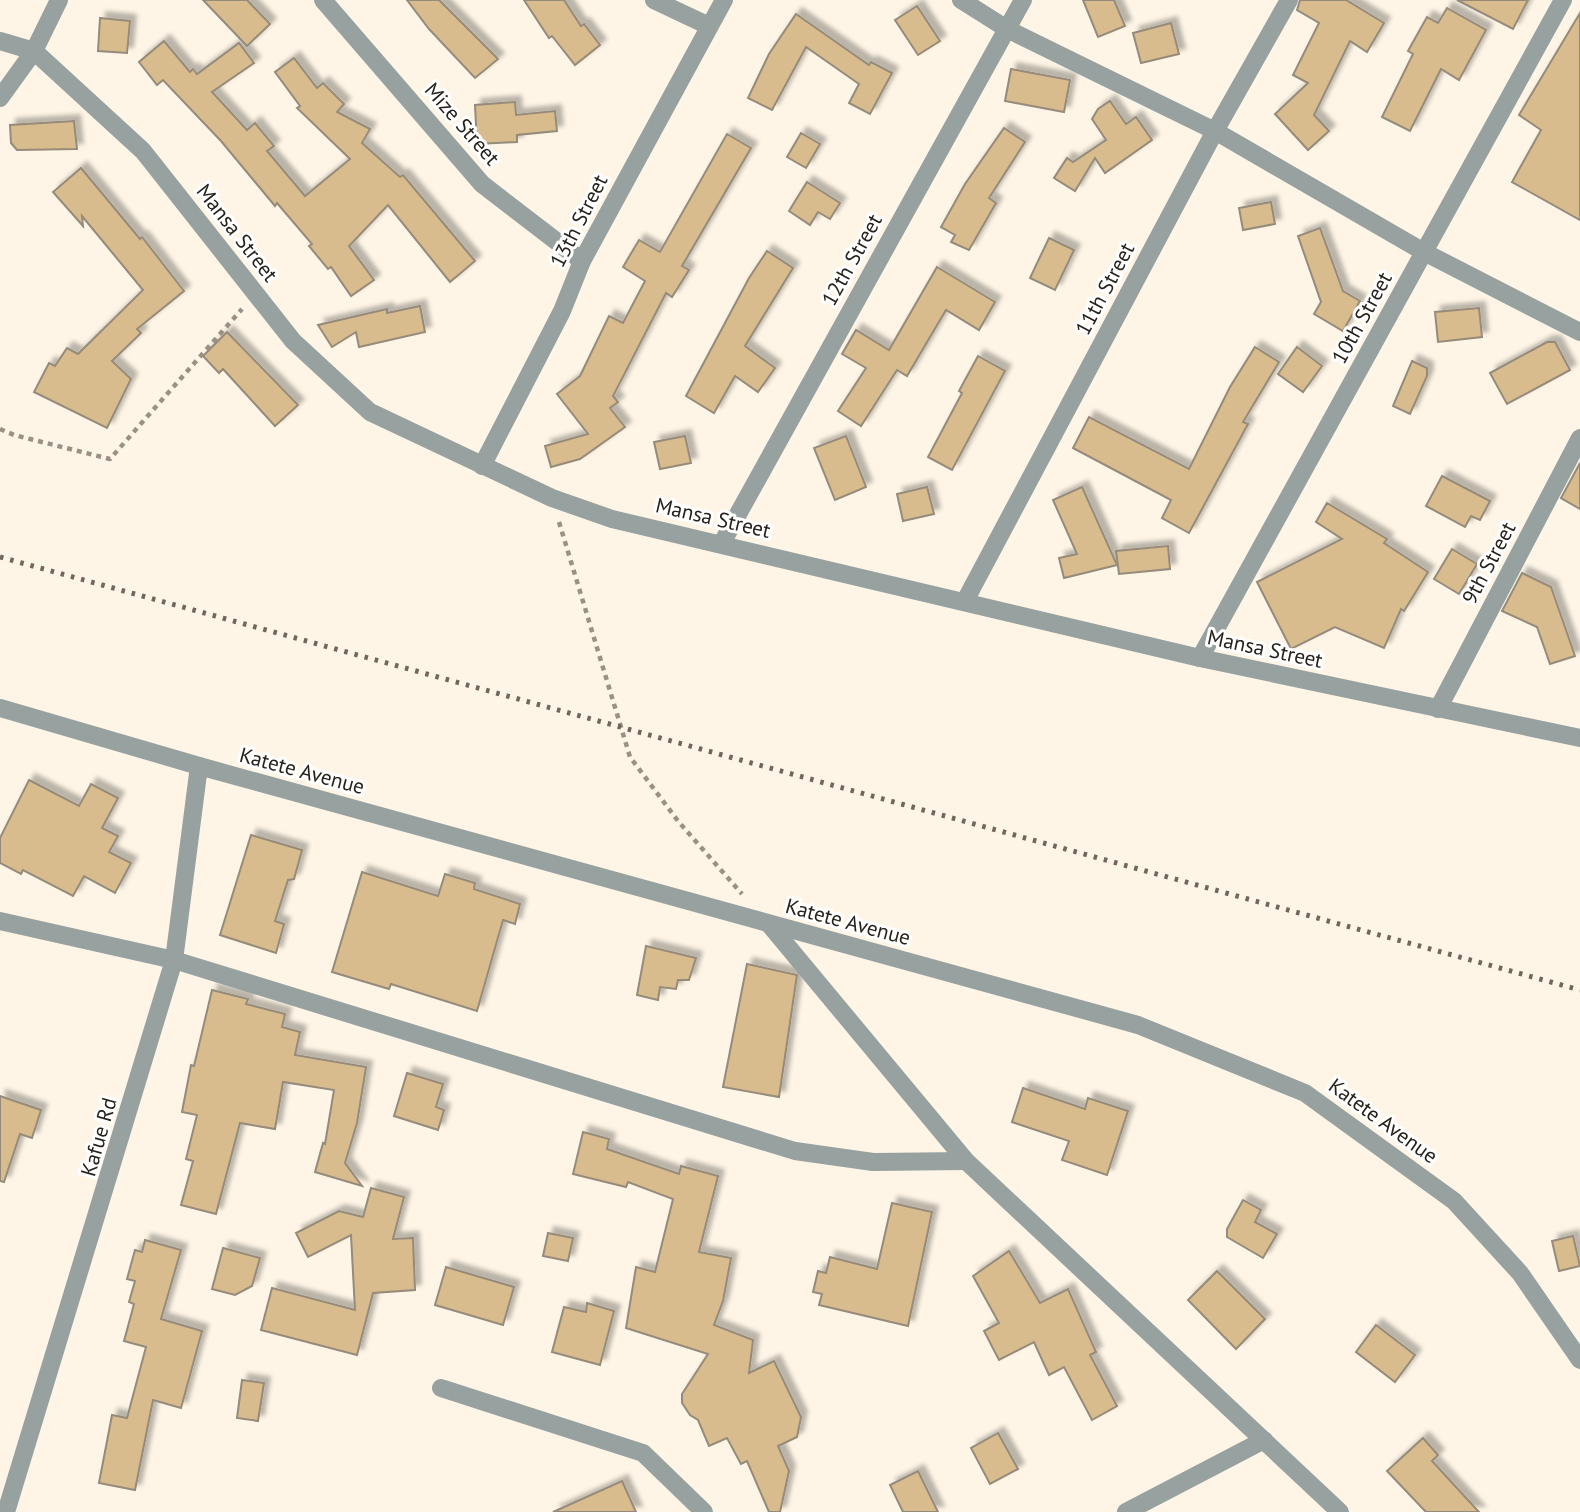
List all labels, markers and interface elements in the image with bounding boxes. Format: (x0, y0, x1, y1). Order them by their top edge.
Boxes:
street label: Mize Street (419, 77, 506, 171)
street label: 13th Street (544, 170, 613, 272)
street label: Mansa Street (191, 178, 284, 287)
street label: 12th Street (815, 209, 888, 310)
street label: 11th Street (1069, 238, 1140, 340)
street label: 10th Street (1325, 267, 1398, 368)
street label: Mansa Street (653, 491, 773, 544)
street label: 9th Street (1456, 517, 1521, 609)
street label: Mansa Street (1205, 623, 1325, 674)
street label: Katete Avenue (237, 741, 368, 800)
street label: Katete Avenue (783, 892, 914, 951)
street label: Katete Avenue (1323, 1072, 1443, 1169)
street label: Kafue Rd (74, 1094, 123, 1179)

